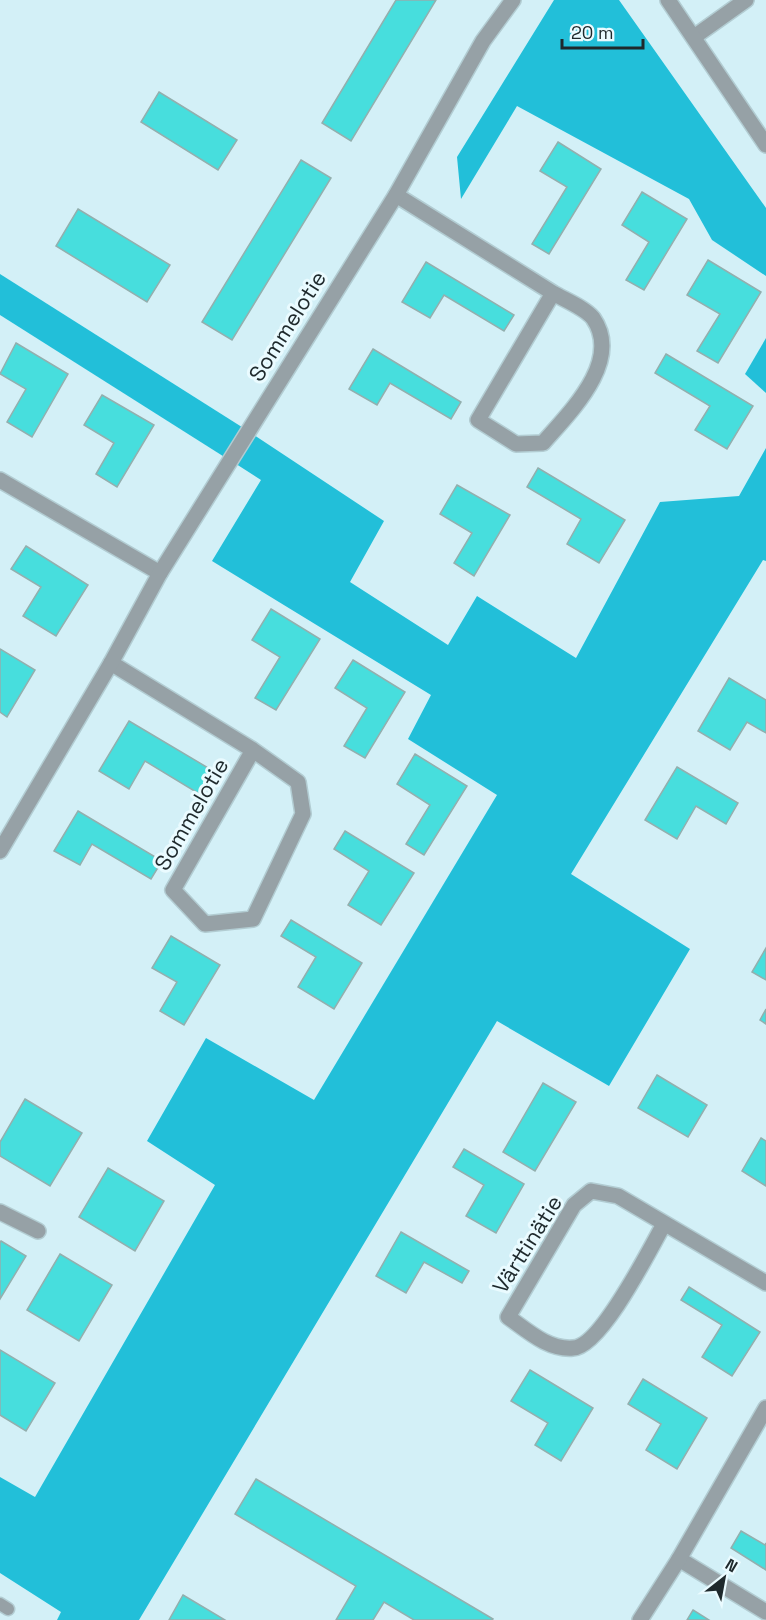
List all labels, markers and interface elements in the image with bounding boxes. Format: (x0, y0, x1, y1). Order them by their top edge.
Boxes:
scale bar (562, 12, 643, 50)
text: 20 m (571, 21, 614, 44)
street label: Sommelotie (242, 266, 332, 386)
street label: Sommelotie (148, 753, 234, 875)
street label: Värttinätie (486, 1190, 568, 1298)
north arrow (694, 1548, 754, 1608)
text: N (721, 1554, 741, 1577)

